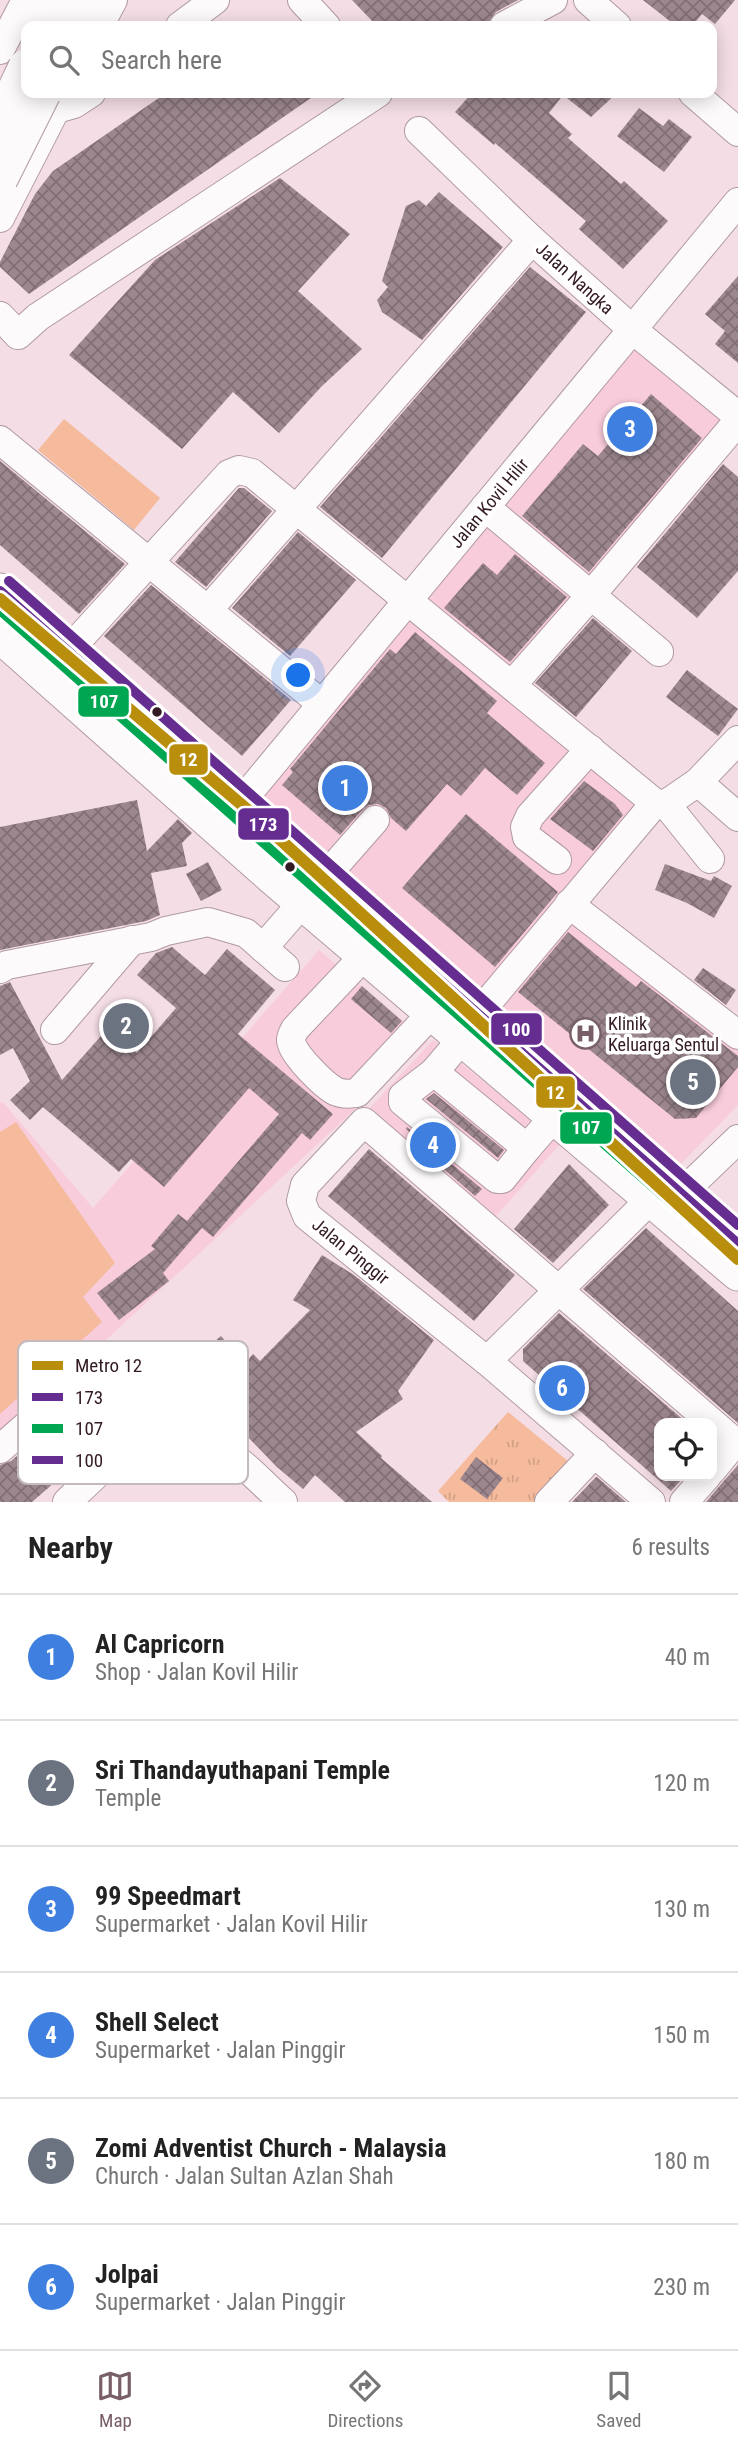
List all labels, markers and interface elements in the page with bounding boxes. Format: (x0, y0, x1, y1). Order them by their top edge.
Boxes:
search box (21, 21, 717, 98)
icon: search (45, 41, 83, 79)
text: Search here (101, 45, 222, 75)
street label: Jalan Nangka (532, 238, 618, 318)
pin: 3 (607, 403, 653, 455)
street label: Jalan Kovil Hilir (445, 454, 533, 552)
your location (281, 658, 315, 692)
line badge: 107 (77, 685, 130, 718)
text: 107 (90, 690, 118, 713)
unlabelled marker (150, 705, 164, 719)
line badge: 12 (168, 743, 209, 776)
text: 12 (178, 748, 198, 771)
pin: 1 (322, 762, 368, 814)
line badge: 173 (237, 807, 290, 841)
text: 173 (249, 813, 277, 836)
unlabelled marker (283, 860, 297, 874)
pin: 2 (103, 1000, 149, 1052)
line badge: 100 (490, 1012, 543, 1046)
place label: Klinik Keluarga Sentul (608, 1013, 719, 1055)
hospital icon: Klinik Keluarga Sentul (568, 1016, 602, 1050)
text: 100 (502, 1018, 530, 1041)
pin: 5 (670, 1056, 716, 1108)
line badge: 12 (535, 1075, 576, 1109)
text: 12 (545, 1081, 565, 1104)
line badge: 107 (559, 1111, 613, 1145)
text: 107 (572, 1116, 600, 1139)
pin: 4 (410, 1119, 456, 1171)
street label: Jalan Pinggir (308, 1214, 394, 1289)
legend (18, 1341, 248, 1484)
text: Metro 12 (75, 1354, 142, 1377)
pin: 6 (539, 1362, 585, 1414)
text: 173 (75, 1386, 103, 1409)
text: 107 (75, 1417, 103, 1440)
map controls (654, 1418, 717, 1481)
button: locate (654, 1418, 717, 1481)
text: 100 (75, 1449, 103, 1472)
text: Nearby (28, 1530, 113, 1565)
text: 6 results (632, 1534, 710, 1561)
text: Al Capricorn (95, 1629, 224, 1659)
text: 1 (45, 1644, 57, 1671)
text: 40 m (665, 1644, 710, 1671)
text: Shop · Jalan Kovil Hilir (95, 1659, 298, 1686)
text: Sri Thandayuthapani Temple (95, 1755, 390, 1785)
text: 2 (45, 1770, 57, 1797)
text: 120 m (653, 1770, 710, 1797)
text: Temple (95, 1785, 161, 1812)
text: 99 Speedmart (95, 1881, 241, 1911)
text: 3 (45, 1896, 57, 1923)
text: 130 m (653, 1896, 710, 1923)
text: Supermarket · Jalan Kovil Hilir (95, 1911, 368, 1938)
text: Shell Select (95, 2007, 219, 2037)
text: 4 (45, 2022, 57, 2049)
text: 150 m (653, 2022, 710, 2049)
text: Supermarket · Jalan Pinggir (95, 2037, 345, 2064)
text: Zomi Adventist Church - Malaysia (95, 2133, 446, 2163)
text: 5 (45, 2148, 57, 2175)
text: 180 m (653, 2148, 710, 2175)
text: Church · Jalan Sultan Azlan Shah (95, 2163, 394, 2190)
text: Jolpai (95, 2259, 159, 2289)
text: 6 (45, 2274, 57, 2301)
text: 230 m (653, 2274, 710, 2301)
text: Supermarket · Jalan Pinggir (95, 2289, 345, 2316)
tab: Map (96, 2367, 134, 2432)
tab: Directions (327, 2367, 403, 2432)
tab: Saved (596, 2367, 642, 2432)

